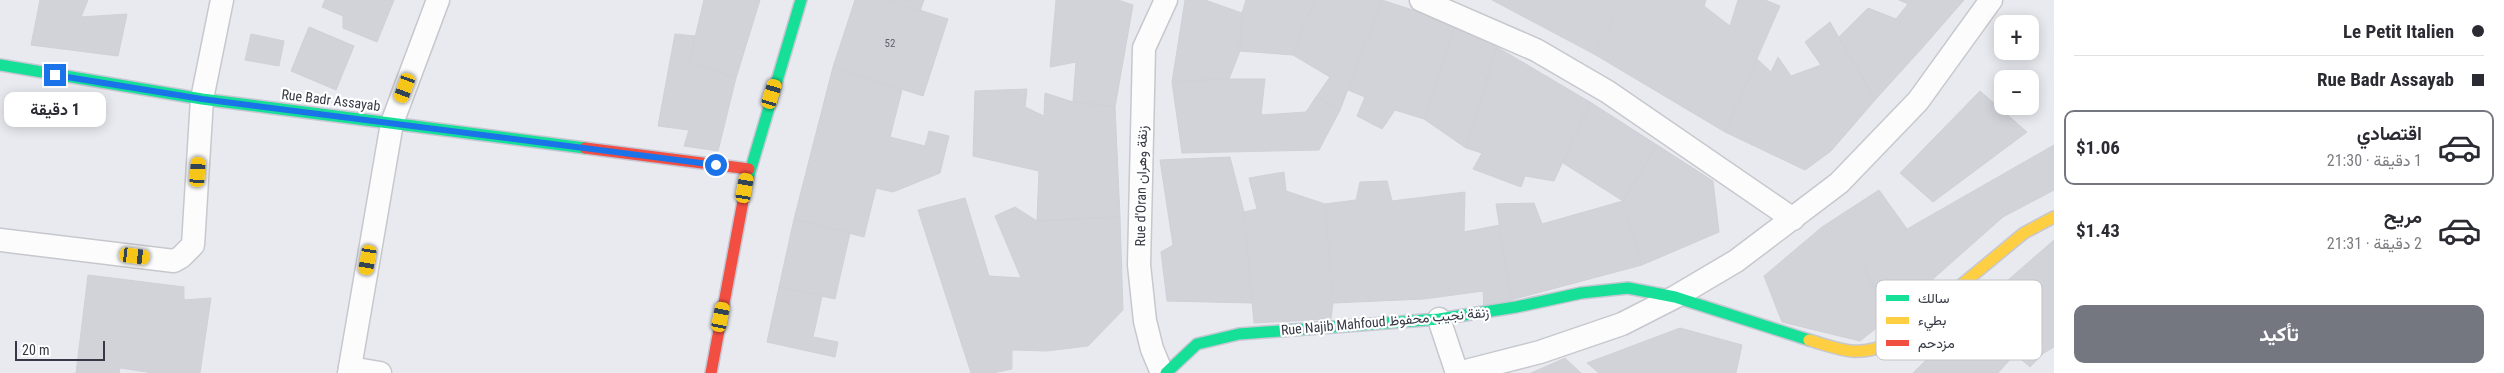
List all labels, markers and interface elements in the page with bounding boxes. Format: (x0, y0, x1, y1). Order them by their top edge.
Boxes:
map controls (1994, 15, 2039, 115)
button: + (1994, 15, 2039, 60)
text: Le Petit Italien (2343, 20, 2454, 43)
house number: 52 (885, 37, 895, 50)
route end (44, 64, 66, 86)
text: Rue Badr Assayab (2317, 68, 2454, 91)
button: − (1994, 70, 2039, 115)
car (392, 71, 417, 105)
car (760, 77, 783, 111)
street label: Rue Badr Assayab (281, 86, 381, 114)
callout: 1 دقيقة (4, 92, 106, 128)
text: 1 دقيقة (30, 100, 80, 119)
text: اقتصادي (2357, 122, 2422, 145)
street label: Rue d'Oran زنقة وهران (1132, 125, 1151, 247)
icon: car (2437, 125, 2482, 170)
text: $1.06 (2076, 136, 2120, 159)
text: 1 دقيقة · 21:30 (2327, 151, 2422, 170)
route start (705, 154, 727, 176)
car (189, 157, 206, 187)
car (735, 172, 754, 204)
text: مريح (2384, 205, 2422, 228)
icon: car (2437, 208, 2482, 253)
text: $1.43 (2076, 219, 2120, 242)
text: 2 دقيقة · 21:31 (2327, 234, 2422, 253)
car (358, 244, 377, 276)
car (119, 247, 150, 265)
legend (1876, 280, 2042, 360)
text: سالك (1918, 290, 1949, 306)
car (710, 301, 731, 333)
street label: Rue Najib Mahfoud زنقة نجيب محفوظ (1280, 304, 1490, 339)
button: تأكيد (2074, 305, 2484, 363)
text: بطيء (1918, 312, 1946, 332)
text: مزدحم (1918, 335, 1955, 352)
scale bar (15, 338, 105, 361)
text: 20 m (22, 342, 50, 358)

